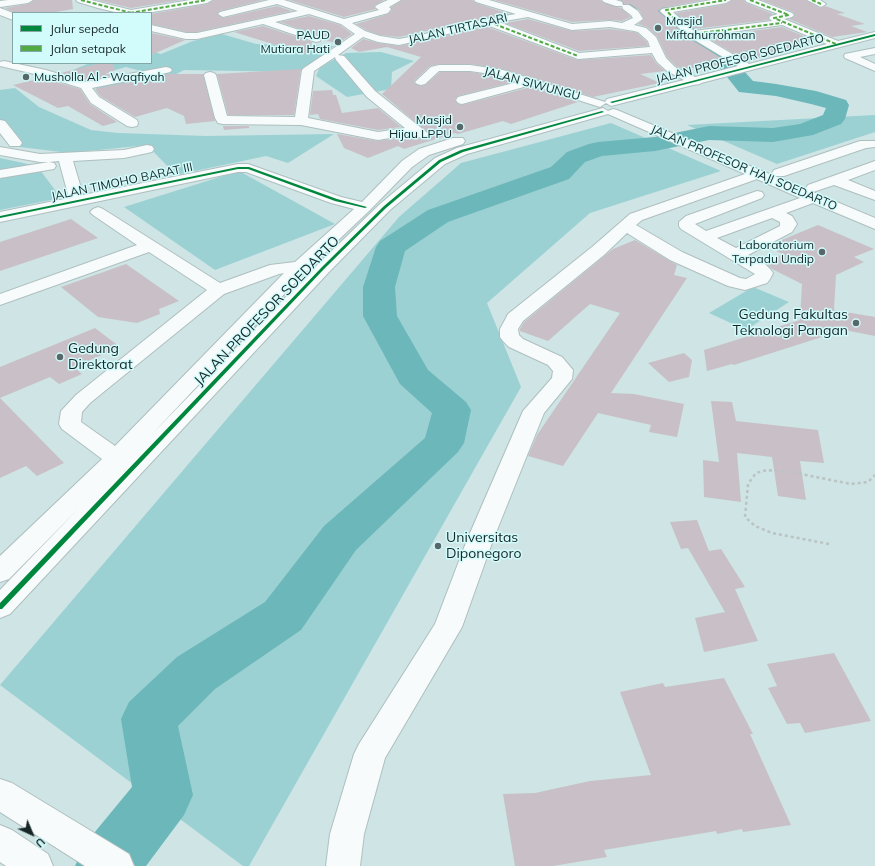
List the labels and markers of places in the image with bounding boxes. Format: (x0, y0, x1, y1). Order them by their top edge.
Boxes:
place label: Masjid Miftahurrohman (666, 14, 756, 42)
marker: Masjid Miftahurrohman (653, 23, 663, 33)
place label: PAUD Mutiara Hati (260, 28, 330, 56)
marker: PAUD Mutiara Hati (333, 37, 343, 47)
place label: Musholla Al - Waqfiyah (34, 70, 165, 84)
marker: Musholla Al - Waqfiyah (21, 72, 31, 82)
place label: Masjid Hijau LPPU (389, 113, 452, 141)
marker: Masjid Hijau LPPU (455, 122, 465, 132)
place label: Laboratorium Terpadu Undip (732, 238, 814, 266)
marker: Laboratorium Terpadu Undip (817, 247, 827, 257)
place label: Gedung Fakultas Teknologi Pangan (732, 307, 848, 340)
marker: Gedung Fakultas Teknologi Pangan (851, 318, 861, 328)
place label: Gedung Direktorat (68, 341, 133, 374)
marker: Gedung Direktorat (55, 352, 65, 362)
place label: Universitas Diponegoro (446, 530, 521, 562)
marker: Universitas Diponegoro (433, 541, 443, 551)

